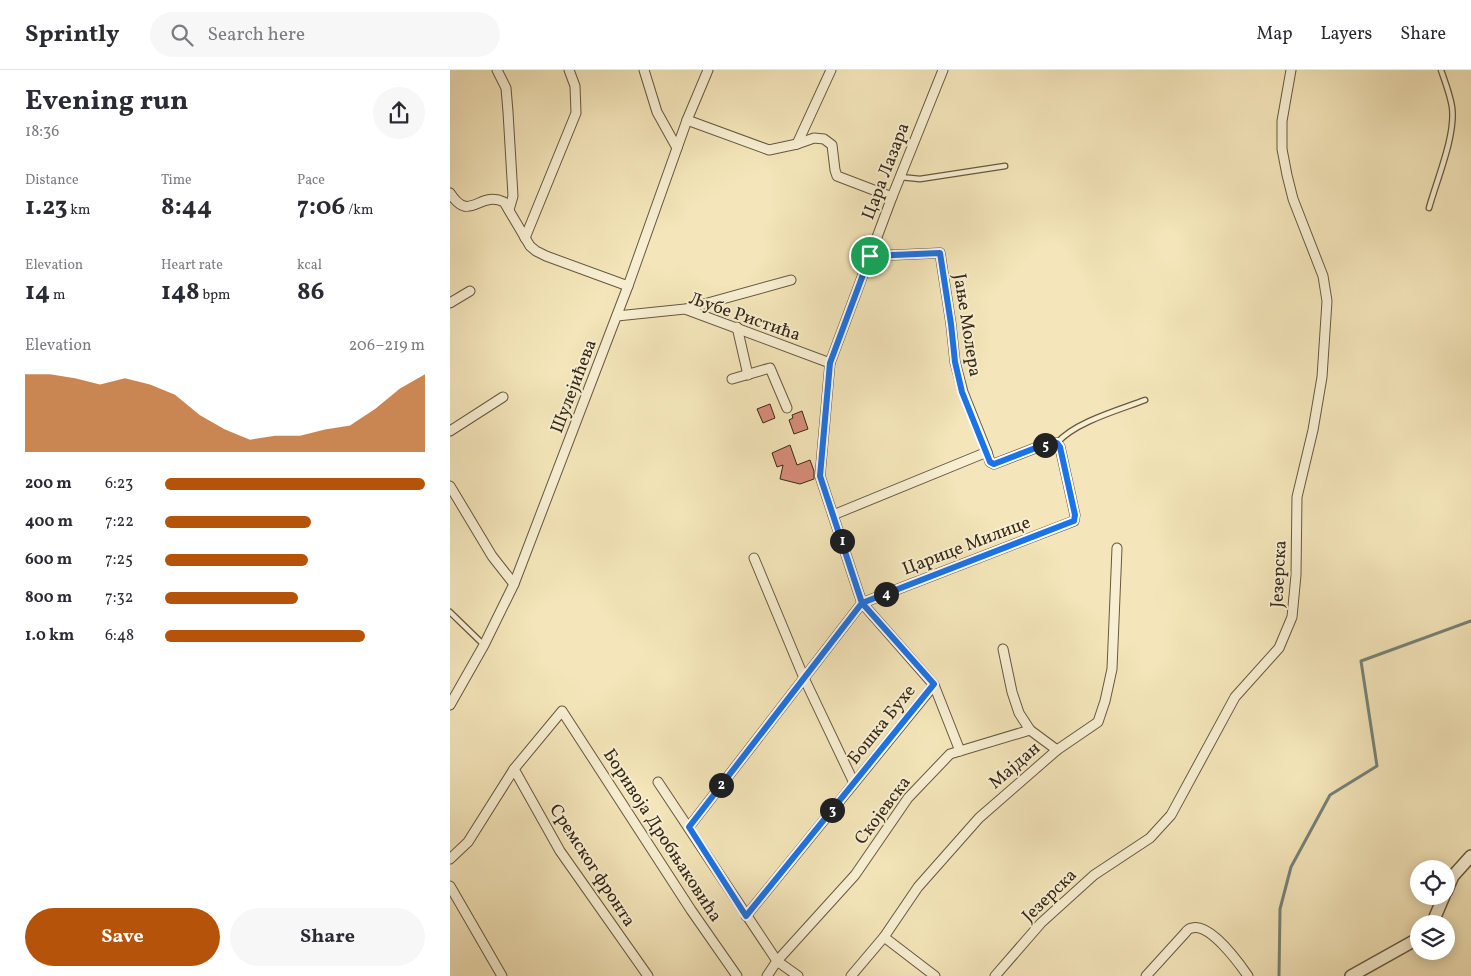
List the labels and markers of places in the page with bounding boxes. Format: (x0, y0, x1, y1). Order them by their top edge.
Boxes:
pin (849, 235, 891, 277)
pin: 5 (1032, 432, 1058, 458)
pin: 1 (830, 528, 854, 554)
pin: 4 (874, 582, 898, 606)
pin: 2 (708, 772, 734, 798)
pin: 3 (820, 798, 844, 822)

